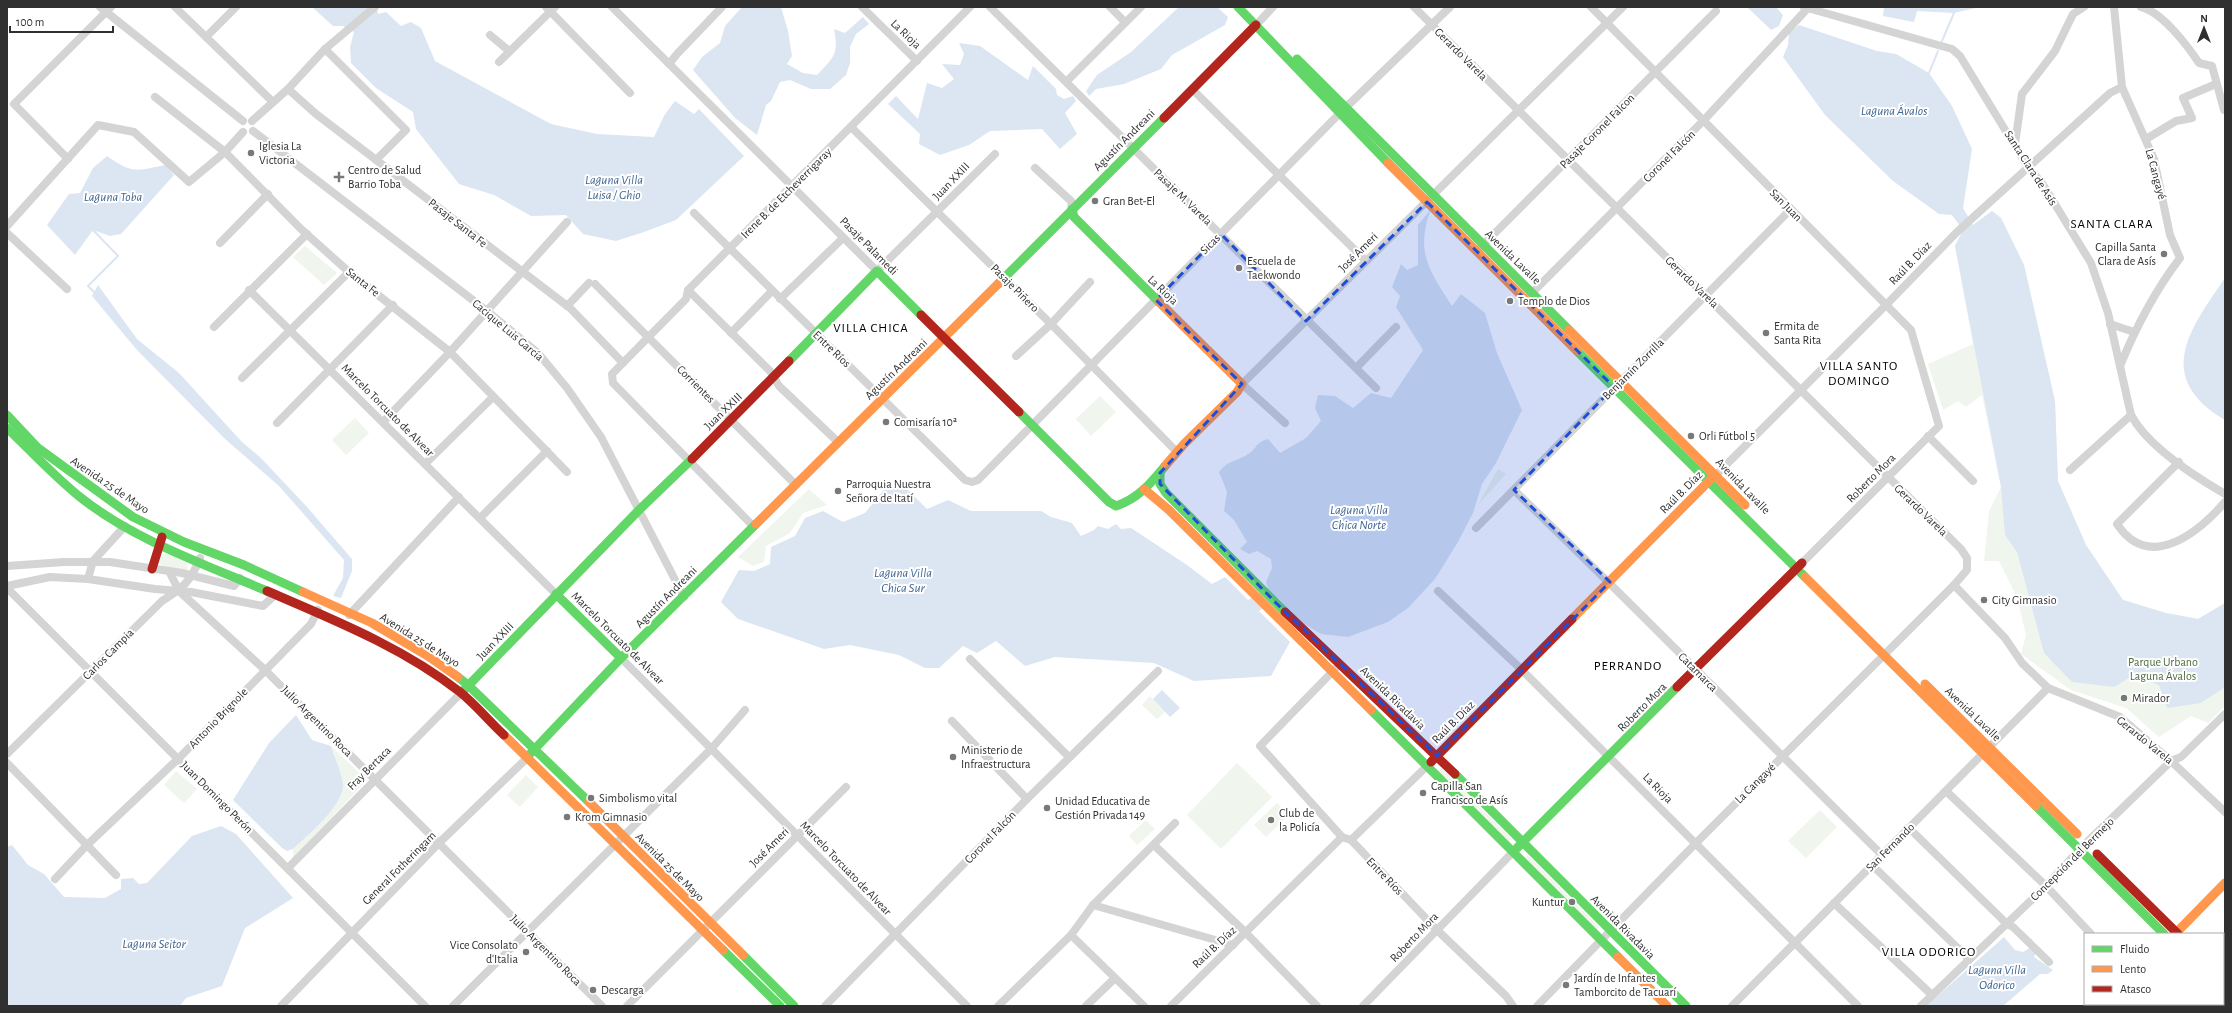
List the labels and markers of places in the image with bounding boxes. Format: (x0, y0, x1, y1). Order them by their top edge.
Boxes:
place label: Iglesia La Victoria (259, 140, 302, 166)
marker: Iglesia La Victoria (246, 148, 256, 158)
place label: Centro de Salud Barrio Toba (348, 164, 421, 190)
marker: Centro de Salud Barrio Toba (333, 171, 345, 183)
place label: Gran Bet-El (1103, 195, 1155, 207)
marker: Gran Bet-El (1090, 196, 1100, 206)
place label: Capilla Santa Clara de Asís (2095, 241, 2156, 267)
marker: Capilla Santa Clara de Asís (2159, 249, 2169, 259)
place label: Escuela de Taekwondo (1247, 255, 1301, 281)
marker: Escuela de Taekwondo (1234, 263, 1244, 273)
place label: Templo de Dios (1518, 295, 1590, 307)
marker: Templo de Dios (1505, 296, 1515, 306)
place label: Ermita de Santa Rita (1774, 320, 1822, 346)
marker: Ermita de Santa Rita (1761, 328, 1771, 338)
place label: Comisaría 10ª (894, 416, 957, 428)
marker: Comisaría 10ª (881, 417, 891, 427)
place label: Orli Fútbol 5 (1699, 430, 1755, 442)
marker: Orli Fútbol 5 (1686, 431, 1696, 441)
place label: Parroquia Nuestra Señora de Itatí (846, 478, 931, 504)
marker: Parroquia Nuestra Señora de Itatí (833, 486, 843, 496)
place label: City Gimnasio (1992, 594, 2057, 607)
marker: City Gimnasio (1979, 595, 1989, 605)
place label: Mirador (2132, 692, 2170, 704)
marker: Mirador (2119, 693, 2129, 703)
place label: Ministerio de Infraestructura (961, 744, 1031, 770)
marker: Ministerio de Infraestructura (948, 752, 958, 762)
place label: Capilla San Francisco de Asís (1431, 780, 1508, 806)
marker: Capilla San Francisco de Asís (1418, 788, 1428, 798)
place label: Simbolismo vital (599, 792, 677, 804)
marker: Simbolismo vital (586, 793, 596, 803)
place label: Unidad Educativa de Gestión Privada 149 (1055, 795, 1150, 821)
marker: Unidad Educativa de Gestión Privada 149 (1042, 803, 1052, 813)
place label: Club de la Policía (1279, 807, 1321, 833)
place label: Krom Gimnasio (575, 811, 647, 823)
marker: Krom Gimnasio (562, 812, 572, 822)
marker: Club de la Policía (1266, 815, 1276, 825)
place label: Kuntur (1532, 896, 1564, 908)
marker: Kuntur (1567, 897, 1577, 907)
place label: Vice Consolato d'Italia (450, 939, 518, 965)
marker: Vice Consolato d'Italia (521, 947, 531, 957)
place label: Jardín de Infantes Tamborcito de Tacuarí (1574, 972, 1676, 998)
marker: Jardín de Infantes Tamborcito de Tacuarí (1561, 980, 1571, 990)
place label: Descarga (601, 984, 644, 996)
marker: Descarga (588, 985, 598, 995)

